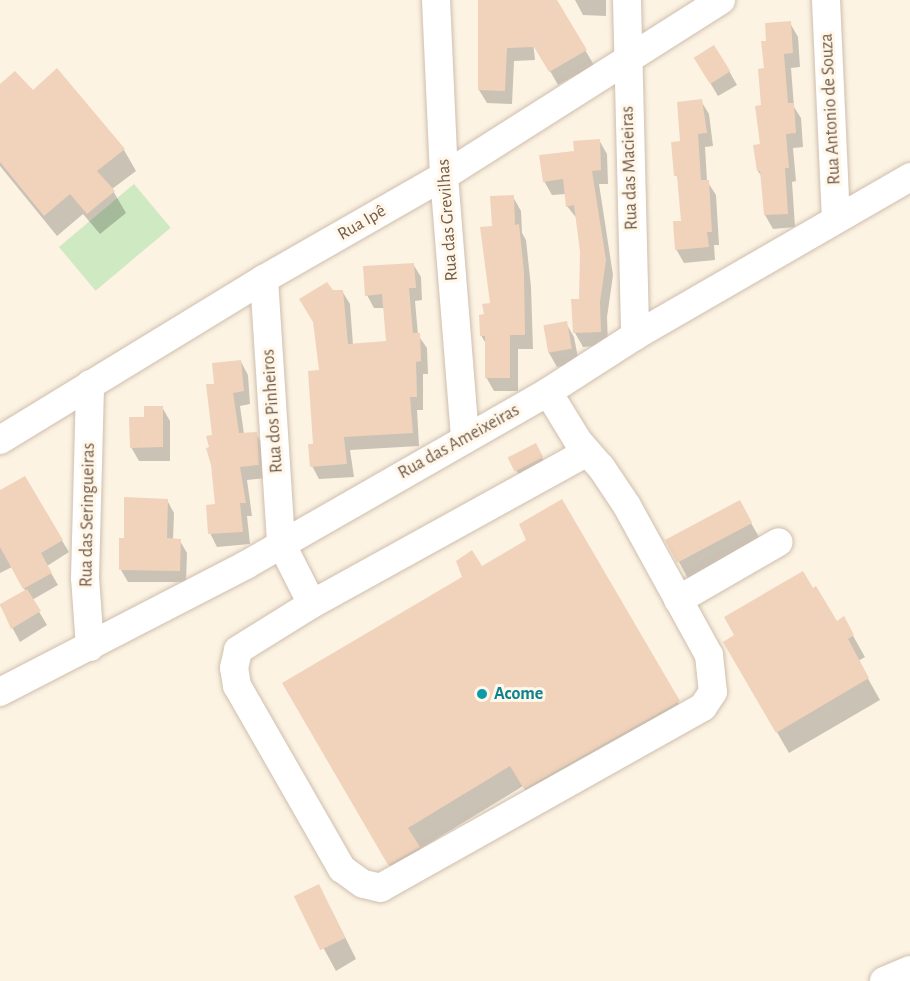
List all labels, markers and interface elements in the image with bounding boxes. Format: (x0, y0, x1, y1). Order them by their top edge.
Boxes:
street label: Rua Antonio de Souza (816, 33, 846, 185)
street label: Rua das Macieiras (617, 106, 643, 230)
street label: Rua das Grevilhas (433, 158, 463, 282)
street label: Rua Ipê (334, 201, 390, 245)
street label: Rua dos Pinheiros (258, 348, 288, 474)
street label: Rua das Ameixeiras (395, 400, 523, 484)
street label: Rua das Seringueiras (76, 443, 100, 587)
place label: Acome (494, 683, 543, 705)
marker: Acome (475, 687, 489, 701)

